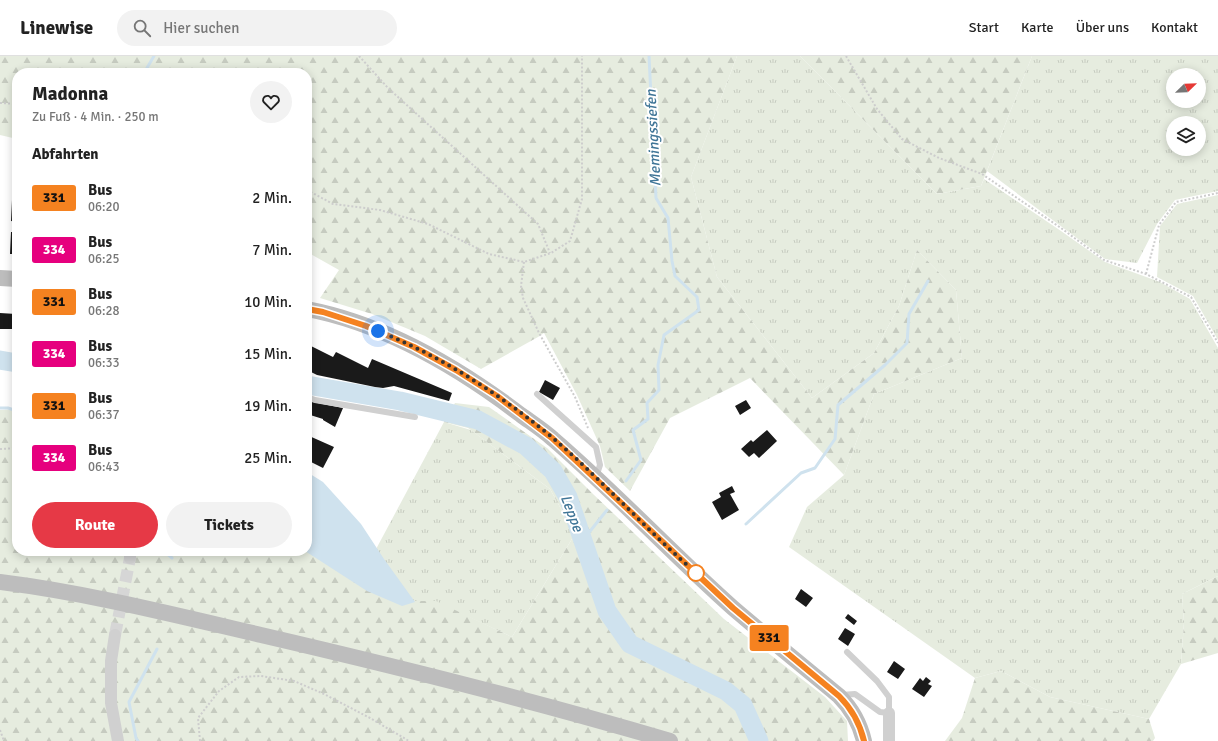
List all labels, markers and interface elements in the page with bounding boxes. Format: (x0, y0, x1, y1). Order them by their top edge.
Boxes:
search box (117, 10, 397, 46)
text: Linewise (20, 16, 93, 40)
icon: search (131, 17, 153, 39)
text: Hier suchen (163, 19, 239, 37)
text: Start (969, 19, 999, 36)
text: Karte (1021, 19, 1054, 36)
text: Über uns (1076, 19, 1129, 36)
text: Kontakt (1151, 19, 1198, 36)
north arrow (1166, 68, 1206, 108)
map controls (1166, 68, 1206, 156)
button: heart (250, 81, 292, 123)
text: Madonna (32, 82, 108, 106)
water label: Memingssiefen (641, 88, 665, 187)
text: Zu Fuß · 4 Min. · 250 m (32, 109, 159, 125)
button: layers (1166, 116, 1206, 156)
text: Abfahrten (32, 145, 99, 163)
text: Bus (88, 181, 112, 199)
text: 331 (43, 189, 65, 206)
text: 2 Min. (252, 189, 292, 207)
text: 06:20 (88, 199, 120, 215)
text: Bus (88, 233, 112, 251)
text: 334 (43, 241, 65, 258)
text: 7 Min. (252, 241, 292, 259)
text: 06:25 (88, 251, 120, 267)
text: Bus (88, 285, 112, 303)
text: 331 (43, 293, 65, 310)
text: 10 Min. (244, 293, 292, 311)
text: 06:28 (88, 303, 120, 319)
your location (368, 321, 388, 341)
text: Bus (88, 337, 112, 355)
text: 334 (43, 345, 65, 362)
text: 15 Min. (244, 345, 292, 363)
text: 06:33 (88, 355, 120, 371)
text: Bus (88, 389, 112, 407)
text: 331 (43, 397, 65, 414)
text: 19 Min. (244, 397, 292, 415)
text: 06:37 (88, 407, 120, 423)
text: Bus (88, 441, 112, 459)
text: 334 (43, 449, 65, 466)
text: 25 Min. (244, 449, 292, 467)
text: 06:43 (88, 459, 120, 475)
water label: Leppe (557, 492, 588, 536)
button: Route (32, 502, 158, 548)
button: Tickets (166, 502, 292, 548)
unlabelled marker (687, 564, 705, 582)
line badge: 331 (746, 625, 792, 651)
text: 331 (758, 629, 780, 646)

